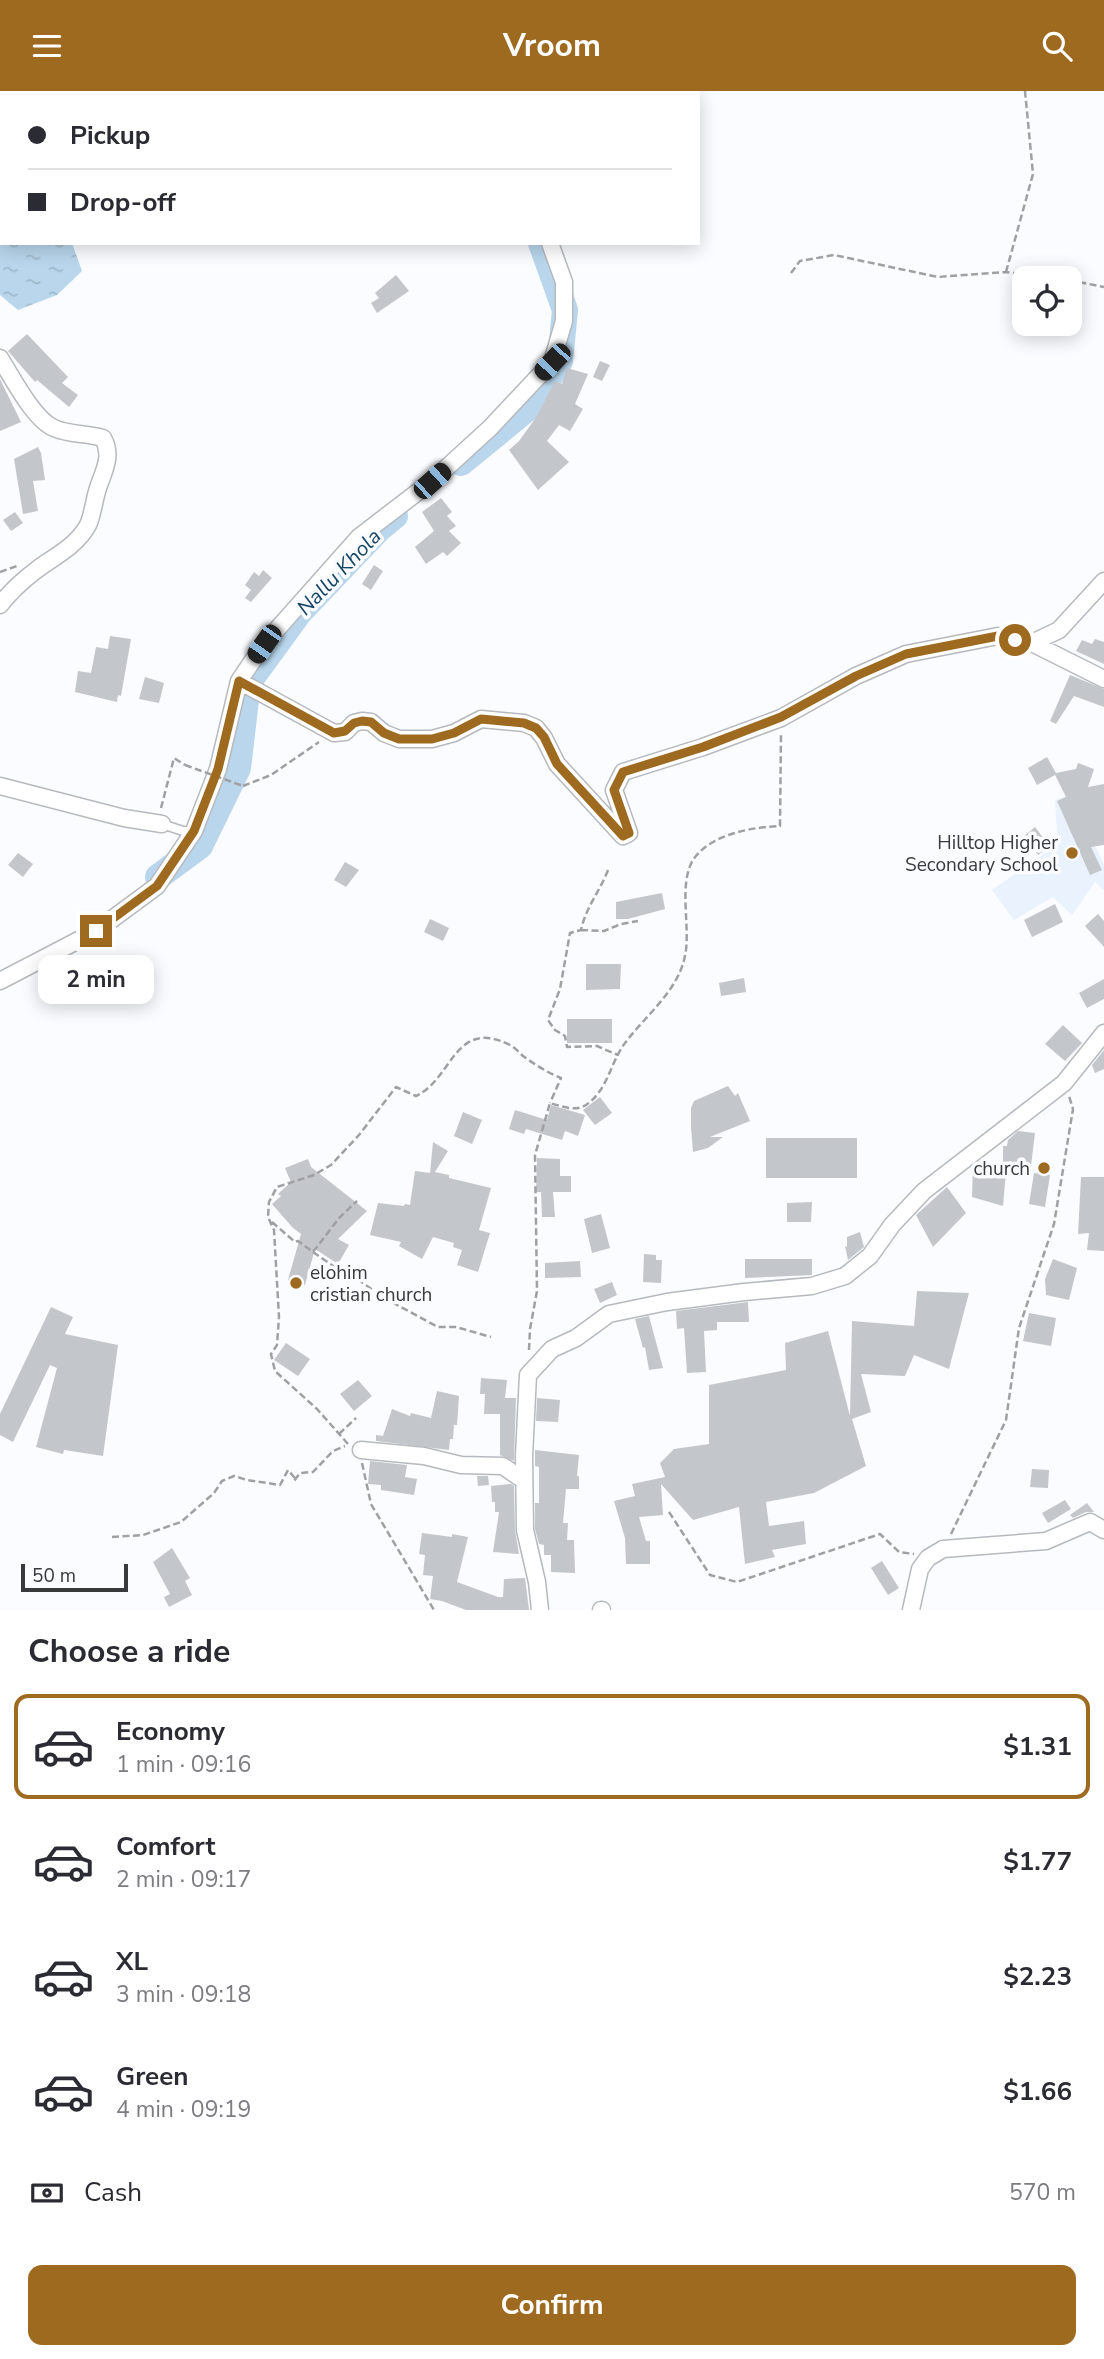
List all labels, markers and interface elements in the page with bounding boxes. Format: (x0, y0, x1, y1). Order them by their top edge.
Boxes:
text: Vroom (503, 24, 601, 67)
icon: menu (28, 27, 66, 65)
icon: search (1038, 27, 1076, 65)
text: Pickup (70, 118, 150, 153)
text: Drop-off (70, 185, 176, 220)
map controls (1012, 266, 1082, 336)
button: locate (1012, 266, 1082, 336)
car (530, 339, 575, 385)
car (410, 459, 455, 503)
water label: Nallu Khola (291, 523, 387, 621)
car (244, 621, 285, 667)
route start (999, 624, 1031, 656)
place label: Hilltop Higher Secondary School (905, 830, 1058, 878)
marker: Hilltop Higher Secondary School (1064, 845, 1080, 861)
route end (80, 915, 112, 947)
callout: 2 min (38, 955, 154, 1005)
text: 2 min (66, 964, 126, 995)
place label: church (973, 1156, 1030, 1182)
marker: church (1036, 1160, 1052, 1176)
place label: elohim cristian church (310, 1260, 432, 1308)
marker: elohim cristian church (288, 1275, 304, 1291)
scale bar (21, 1561, 128, 1593)
text: 50 m (32, 1563, 76, 1589)
text: Choose a ride (28, 1630, 230, 1673)
text: Economy (116, 1714, 225, 1749)
icon: car (32, 1715, 95, 1778)
text: $1.31 (1003, 1729, 1072, 1764)
text: 1 min · 09:16 (116, 1749, 251, 1780)
text: Comfort (116, 1829, 216, 1864)
icon: car (32, 1830, 95, 1893)
text: $1.77 (1003, 1844, 1072, 1879)
text: 2 min · 09:17 (116, 1864, 251, 1895)
text: XL (116, 1944, 148, 1979)
icon: car (32, 1945, 95, 2008)
text: $2.23 (1003, 1959, 1072, 1994)
text: 3 min · 09:18 (116, 1979, 251, 2010)
text: Green (116, 2059, 189, 2094)
icon: car (32, 2060, 95, 2123)
text: $1.66 (1003, 2074, 1072, 2109)
text: 4 min · 09:19 (116, 2094, 251, 2125)
icon: cash (28, 2174, 66, 2212)
text: Cash (84, 2175, 142, 2210)
text: 570 m (1009, 2177, 1076, 2208)
button: Confirm (28, 2265, 1076, 2345)

